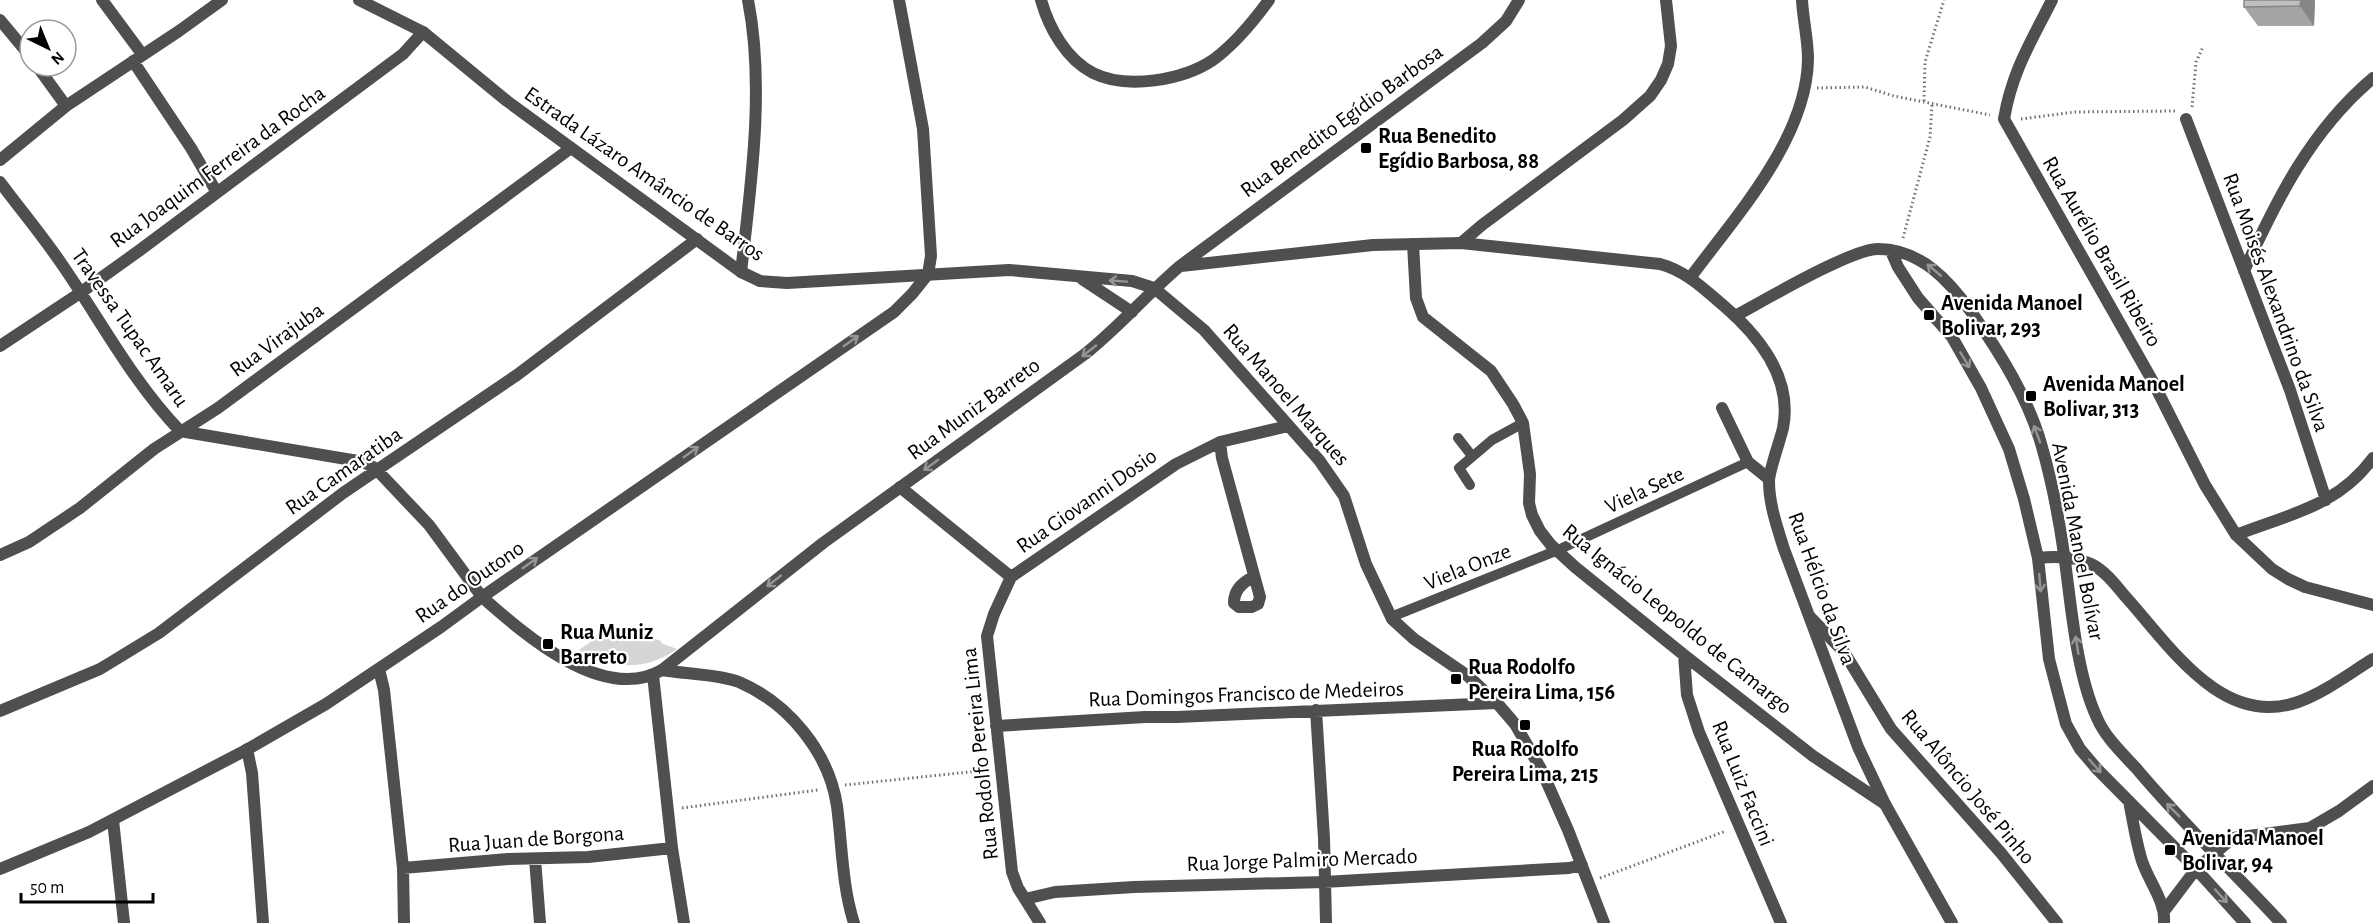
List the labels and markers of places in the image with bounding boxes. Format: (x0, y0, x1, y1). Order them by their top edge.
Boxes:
place label: Rua Benedito Egídio Barbosa, 88 (1378, 125, 1539, 172)
marker: Rua Benedito Egídio Barbosa, 88 (1359, 141, 1373, 155)
place label: Avenida Manoel Bolivar, 293 (1941, 292, 2083, 339)
marker: Avenida Manoel Bolivar, 293 (1922, 308, 1936, 322)
place label: Avenida Manoel Bolivar, 313 (2043, 373, 2185, 420)
marker: Avenida Manoel Bolivar, 313 (2024, 389, 2038, 403)
place label: Rua Muniz Barreto (560, 621, 653, 668)
marker: Rua Muniz Barreto (541, 637, 555, 651)
place label: Rua Rodolfo Pereira Lima, 156 (1468, 656, 1615, 703)
marker: Rua Rodolfo Pereira Lima, 156 (1449, 672, 1463, 686)
marker: Rua Rodolfo Pereira Lima, 215 (1518, 718, 1532, 732)
place label: Rua Rodolfo Pereira Lima, 215 (1452, 738, 1598, 785)
place label: Avenida Manoel Bolivar, 94 (2182, 827, 2324, 874)
marker: Avenida Manoel Bolivar, 94 (2163, 843, 2177, 857)

